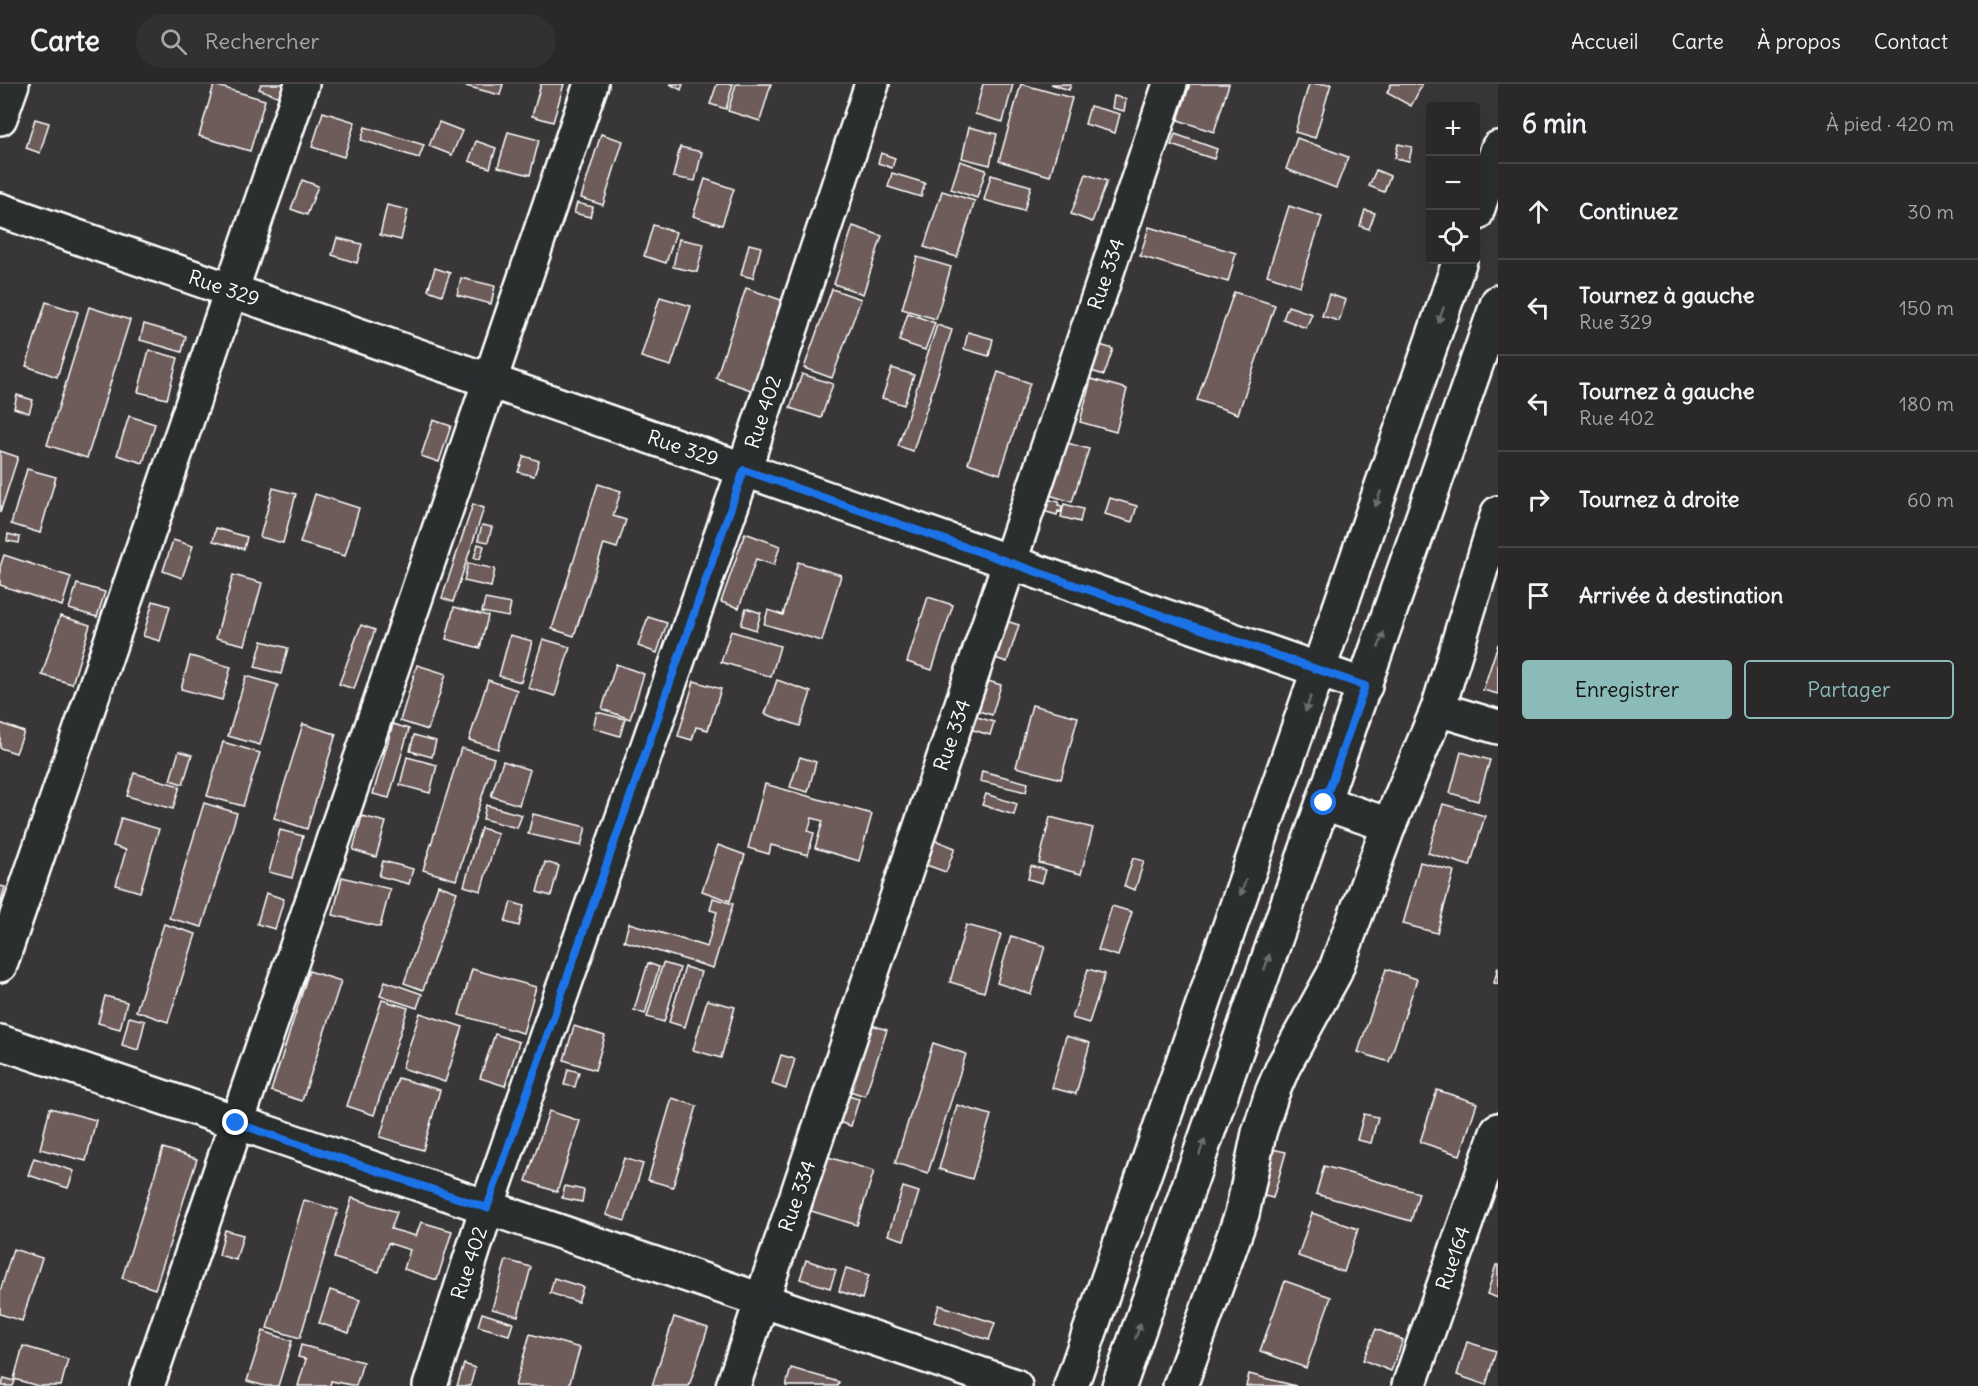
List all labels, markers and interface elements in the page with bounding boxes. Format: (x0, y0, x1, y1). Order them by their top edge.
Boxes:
search box (136, 14, 556, 68)
text: Carte (30, 23, 100, 59)
icon: search (157, 25, 190, 58)
text: Rechercher (205, 27, 320, 55)
text: Accueil (1571, 28, 1639, 55)
text: Carte (1672, 28, 1724, 55)
text: À propos (1757, 28, 1841, 55)
text: Contact (1874, 28, 1948, 55)
map controls (1426, 102, 1480, 264)
button: + (1426, 102, 1480, 156)
text: 6 min (1522, 107, 1587, 140)
text: À pied · 420 m (1826, 111, 1954, 136)
button: − (1426, 156, 1480, 210)
icon: ahead (1522, 195, 1555, 228)
text: Continuez (1579, 197, 1678, 225)
text: 30 m (1907, 199, 1954, 224)
button: locate (1426, 210, 1480, 264)
street label: Rue 334 (1082, 235, 1129, 313)
street label: Rue 329 (185, 264, 263, 311)
text: Tournez à gauche (1579, 281, 1755, 309)
icon: left (1522, 291, 1555, 324)
text: 150 m (1899, 295, 1954, 320)
one-way arrow (1436, 306, 1445, 324)
text: Rue 329 (1579, 309, 1653, 334)
street label: Rue 402 (739, 372, 786, 452)
text: Tournez à gauche (1579, 377, 1755, 405)
icon: left (1522, 387, 1555, 420)
text: 180 m (1899, 391, 1954, 416)
text: Rue 402 (1579, 405, 1654, 430)
street label: Rue 329 (644, 424, 722, 471)
icon: right (1522, 483, 1555, 516)
text: Tournez à droite (1579, 485, 1739, 513)
text: 60 m (1907, 487, 1954, 512)
one-way arrow (1372, 490, 1382, 508)
icon: arrive (1522, 579, 1555, 612)
text: Arrivée à destination (1579, 581, 1783, 609)
one-way arrow (1377, 631, 1387, 649)
button: Enregistrer (1522, 660, 1732, 719)
button: Partager (1744, 660, 1954, 719)
one-way arrow (1302, 695, 1312, 713)
street label: Rue 334 (928, 696, 975, 774)
route start (1310, 789, 1336, 815)
one-way arrow (1238, 879, 1248, 897)
one-way arrow (1262, 953, 1272, 971)
route end (222, 1109, 248, 1135)
one-way arrow (1198, 1138, 1208, 1156)
street label: Rue 334 (773, 1157, 820, 1235)
street label: Rue 402 (445, 1223, 492, 1303)
street label: Rue164 (1430, 1223, 1475, 1293)
one-way arrow (1134, 1322, 1144, 1340)

